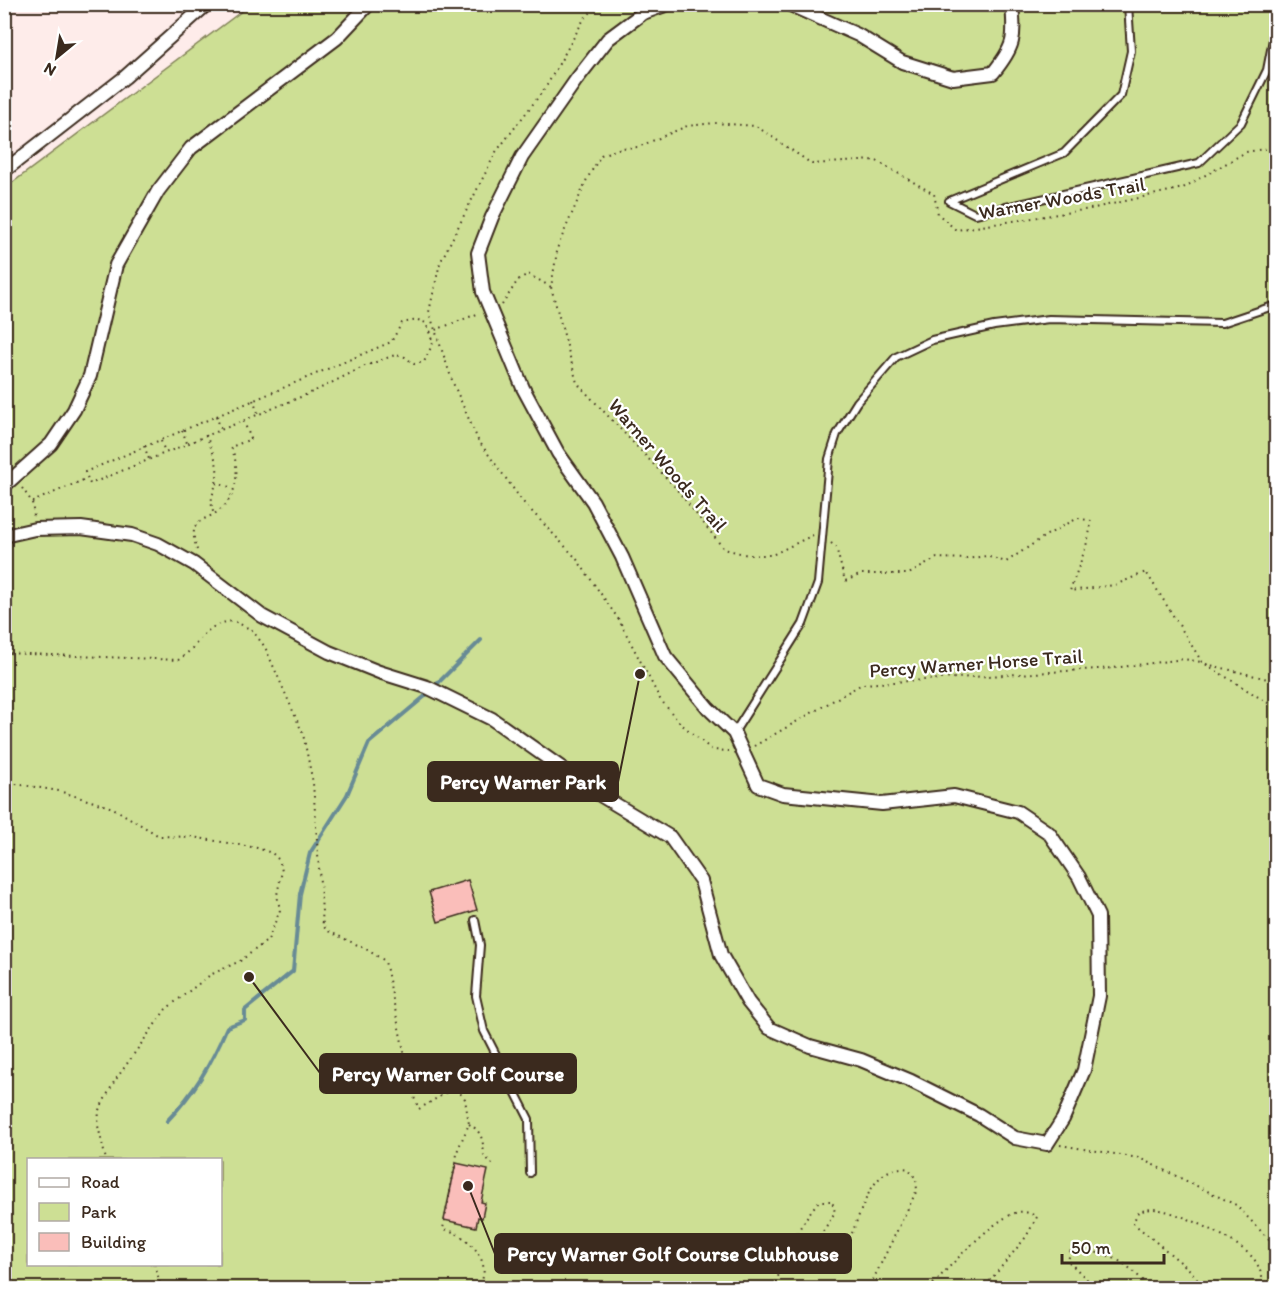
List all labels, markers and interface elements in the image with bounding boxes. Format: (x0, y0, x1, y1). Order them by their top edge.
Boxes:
north arrow (27, 27, 87, 87)
text: N (40, 59, 59, 80)
street label: Warner Woods Trail (977, 171, 1148, 224)
street label: Warner Woods Trail (603, 393, 733, 537)
street label: Percy Warner Horse Trail (868, 644, 1084, 682)
callout: Percy Warner Park (428, 762, 618, 801)
text: Percy Warner Park (440, 769, 606, 795)
callout: Percy Warner Golf Course (320, 1054, 576, 1093)
text: Percy Warner Golf Course (332, 1061, 564, 1087)
legend (27, 1158, 222, 1266)
text: Road (81, 1171, 120, 1193)
text: Park (81, 1201, 116, 1223)
scale bar (1062, 1227, 1164, 1265)
text: Building (81, 1231, 147, 1253)
callout: Percy Warner Golf Course Clubhouse (495, 1234, 851, 1273)
text: 50 m (1071, 1237, 1111, 1259)
text: Percy Warner Golf Course Clubhouse (507, 1241, 839, 1267)

